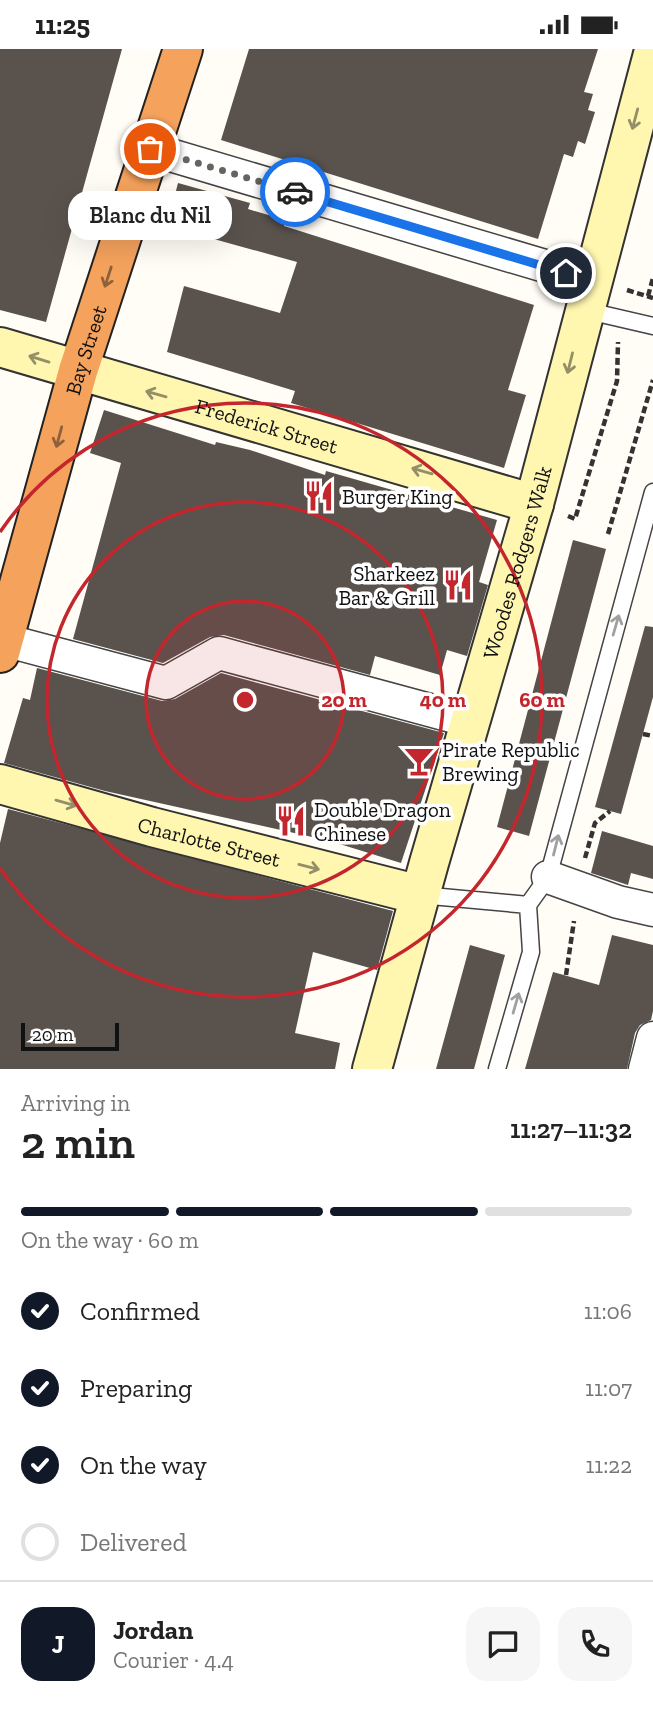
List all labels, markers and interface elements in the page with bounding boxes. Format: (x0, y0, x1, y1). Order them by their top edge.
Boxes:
text: 11:25 (35, 9, 90, 41)
one-way arrow (628, 108, 641, 130)
pin (120, 119, 180, 179)
icon: bag (131, 130, 169, 168)
courier (260, 157, 330, 227)
icon: car (276, 173, 314, 211)
callout: Blanc du Nil (68, 191, 232, 240)
text: Blanc du Nil (89, 201, 211, 229)
pin (536, 243, 596, 303)
icon: home (547, 254, 585, 292)
one-way arrow (101, 265, 114, 287)
street label: Bay Street (60, 302, 111, 397)
one-way arrow (28, 352, 50, 364)
one-way arrow (563, 352, 576, 374)
one-way arrow (145, 386, 167, 399)
street label: Frederick Street (193, 393, 341, 458)
one-way arrow (52, 426, 65, 448)
street label: Woodes Rodgers Walk (477, 463, 556, 662)
one-way arrow (411, 464, 433, 477)
restaurant icon: Burger King (302, 479, 336, 513)
place label: Burger King (342, 484, 453, 509)
place label: Sharkeez Bar & Grill (338, 561, 435, 610)
restaurant icon: Sharkeez Bar & Grill (441, 568, 475, 602)
one-way arrow (610, 614, 623, 637)
text: 20 m (321, 687, 367, 712)
text: 40 m (420, 687, 467, 712)
text: 60 m (519, 687, 565, 712)
centre of rings (233, 688, 257, 712)
place label: Pirate Republic Brewing (442, 737, 580, 786)
bar icon: Pirate Republic Brewing (402, 744, 436, 778)
one-way arrow (54, 797, 76, 810)
place label: Double Dragon Chinese (314, 797, 451, 846)
restaurant icon: Double Dragon Chinese (274, 804, 308, 838)
street label: Charlotte Street (135, 811, 283, 872)
one-way arrow (550, 834, 563, 856)
one-way arrow (297, 861, 320, 874)
one-way arrow (510, 993, 523, 1015)
scale bar (21, 1020, 119, 1052)
text: 20 m (32, 1023, 73, 1046)
text: Arriving in (21, 1089, 130, 1117)
text: 11:27–11:32 (510, 1113, 632, 1145)
text: 2 min (21, 1115, 135, 1170)
text: On the way · 60 m (21, 1226, 199, 1254)
icon: check (21, 1292, 59, 1330)
text: Confirmed (80, 1295, 200, 1327)
text: 11:06 (584, 1297, 632, 1325)
icon: check (21, 1369, 59, 1407)
text: Preparing (80, 1372, 192, 1404)
text: 11:07 (585, 1374, 632, 1402)
icon: check (21, 1446, 59, 1484)
text: On the way (80, 1449, 207, 1481)
text: 11:22 (585, 1451, 632, 1479)
text: Delivered (80, 1526, 187, 1558)
button: chat (466, 1607, 540, 1681)
button: phone (558, 1607, 632, 1681)
text: Jordan (113, 1614, 193, 1646)
text: J (52, 1628, 64, 1660)
text: Courier · 4.4 (113, 1646, 234, 1674)

